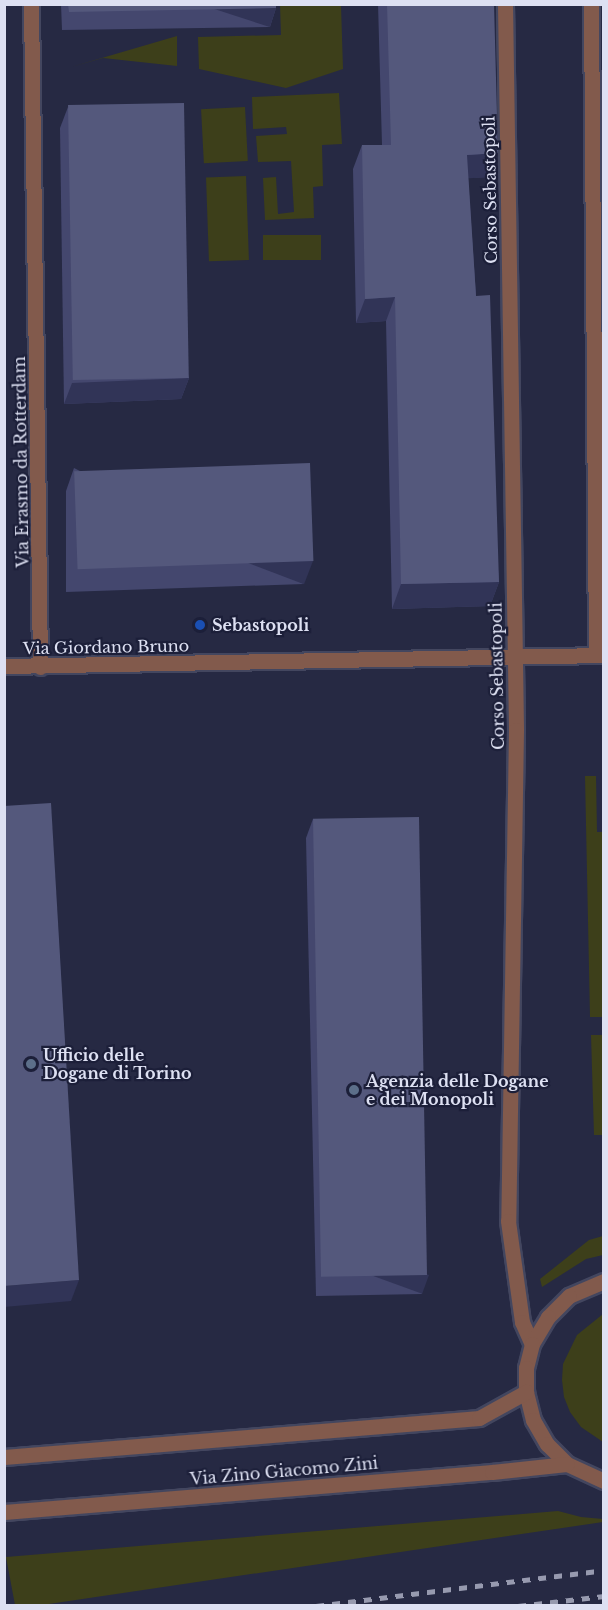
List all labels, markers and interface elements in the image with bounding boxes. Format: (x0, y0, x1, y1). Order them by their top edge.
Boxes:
street label: Corso Sebastopoli (479, 116, 501, 264)
street label: Via Erasmo da Rotterdam (10, 356, 32, 568)
street label: Corso Sebastopoli (486, 602, 508, 750)
place label: Sebastopoli (212, 615, 309, 635)
marker: Sebastopoli (193, 618, 207, 632)
street label: Via Giordano Bruno (23, 636, 189, 658)
place label: Ufficio delle Dogane di Torino (43, 1045, 192, 1083)
marker: Ufficio delle Dogane di Torino (24, 1057, 38, 1071)
place label: Agenzia delle Dogane e dei Monopoli (366, 1071, 549, 1109)
marker: Agenzia delle Dogane e dei Monopoli (347, 1083, 361, 1097)
street label: Via Zino Giacomo Zini (189, 1453, 379, 1489)

